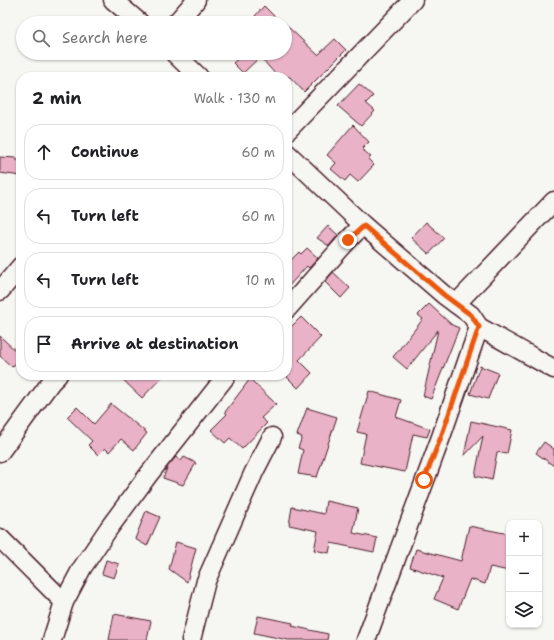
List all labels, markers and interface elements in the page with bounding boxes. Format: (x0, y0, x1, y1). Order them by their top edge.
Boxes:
search box (16, 16, 292, 60)
icon: search (30, 27, 52, 49)
text: Search here (62, 28, 148, 48)
text: 2 min (32, 87, 82, 109)
text: Walk · 130 m (194, 90, 276, 107)
icon: ahead (33, 141, 55, 163)
text: Continue (71, 142, 139, 162)
text: 60 m (242, 144, 275, 161)
icon: left (33, 205, 55, 227)
text: Turn left (71, 206, 139, 226)
text: 60 m (242, 208, 275, 225)
route end (339, 231, 357, 249)
icon: left (33, 269, 55, 291)
text: Turn left (71, 270, 139, 290)
text: 10 m (245, 272, 275, 289)
icon: arrive (33, 333, 55, 355)
text: Arrive at destination (71, 334, 239, 354)
route start (415, 471, 433, 489)
map controls (506, 520, 542, 628)
button: + (506, 520, 542, 556)
button: − (506, 556, 542, 592)
button: layers (506, 592, 542, 628)

